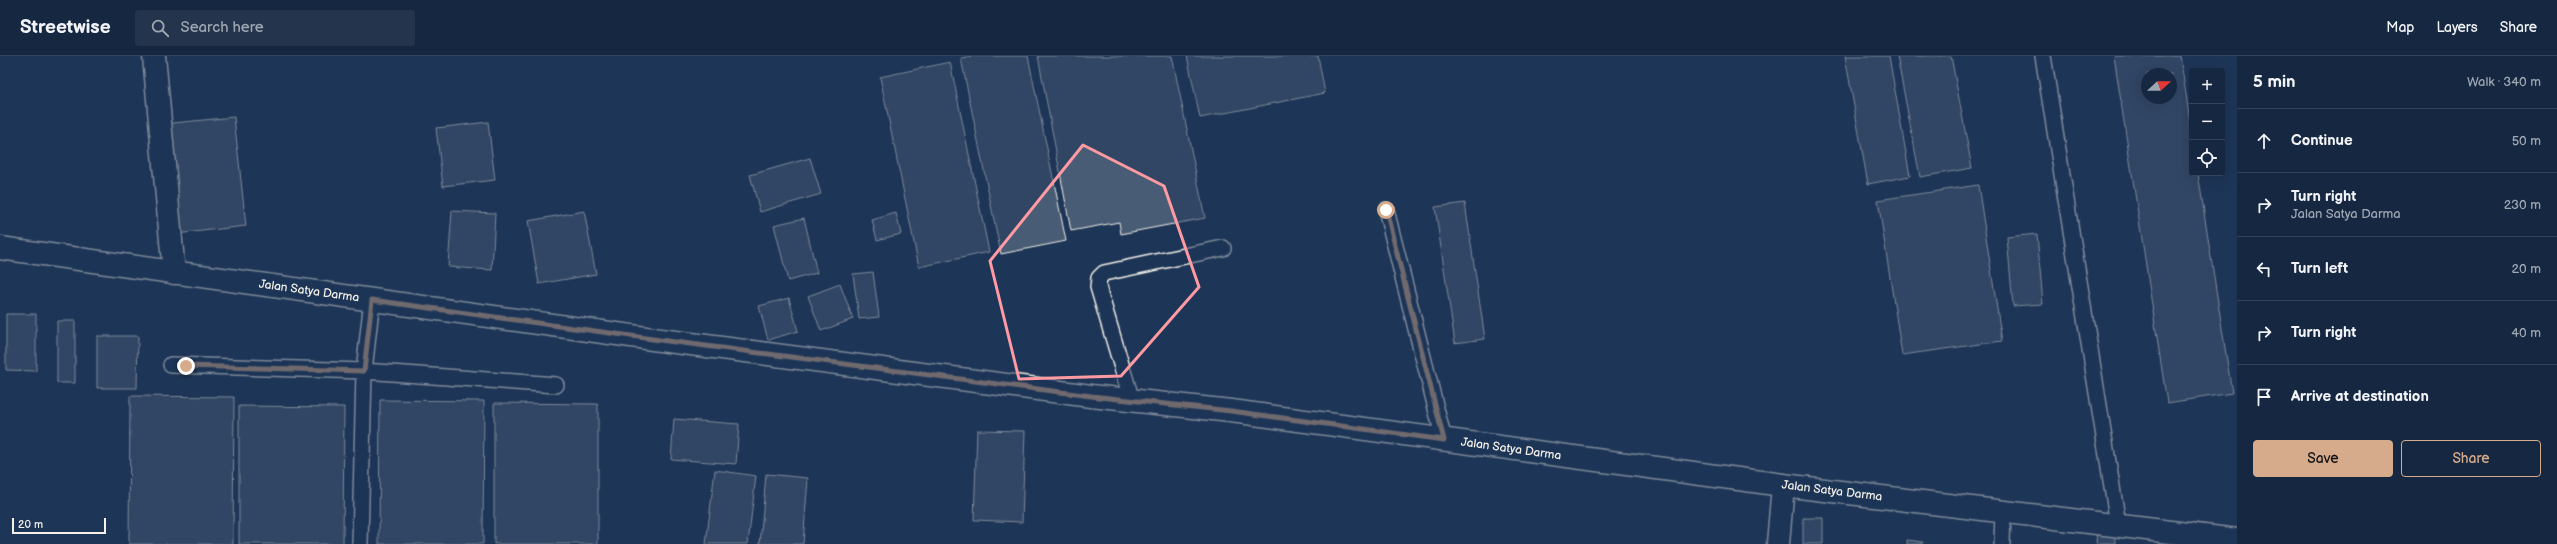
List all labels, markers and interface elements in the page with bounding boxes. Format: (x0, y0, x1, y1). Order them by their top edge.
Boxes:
search box (135, 10, 415, 46)
text: Streetwise (20, 16, 111, 39)
icon: search (149, 17, 171, 39)
text: Search here (181, 18, 264, 37)
text: Map (2386, 19, 2414, 36)
text: Layers (2436, 19, 2478, 36)
text: Share (2500, 19, 2537, 36)
north arrow (2141, 68, 2177, 104)
map controls (2189, 68, 2225, 176)
button: + (2189, 68, 2225, 104)
text: 5 min (2253, 72, 2296, 92)
text: Walk · 340 m (2467, 74, 2541, 90)
button: − (2189, 104, 2225, 140)
icon: ahead (2253, 130, 2275, 152)
text: Continue (2291, 131, 2353, 150)
text: 50 m (2512, 133, 2541, 149)
button: locate (2189, 140, 2225, 176)
text: Turn right (2291, 187, 2356, 206)
icon: right (2253, 194, 2275, 216)
text: 230 m (2504, 197, 2541, 213)
route start (1377, 201, 1395, 219)
text: Jalan Satya Darma (2291, 206, 2401, 222)
icon: left (2253, 258, 2275, 280)
text: Turn left (2291, 259, 2348, 278)
text: 20 m (2511, 261, 2541, 277)
street label: Jalan Satya Darma (258, 277, 360, 306)
icon: right (2253, 322, 2275, 344)
text: Turn right (2291, 323, 2356, 342)
text: 40 m (2511, 325, 2541, 341)
route end (177, 357, 195, 375)
icon: arrive (2253, 386, 2275, 408)
text: Arrive at destination (2291, 387, 2429, 406)
street label: Jalan Satya Darma (1460, 435, 1562, 464)
button: Save (2253, 440, 2393, 477)
button: Share (2401, 440, 2541, 477)
street label: Jalan Satya Darma (1781, 477, 1883, 505)
scale bar (12, 516, 106, 535)
text: 20 m (18, 518, 43, 531)

